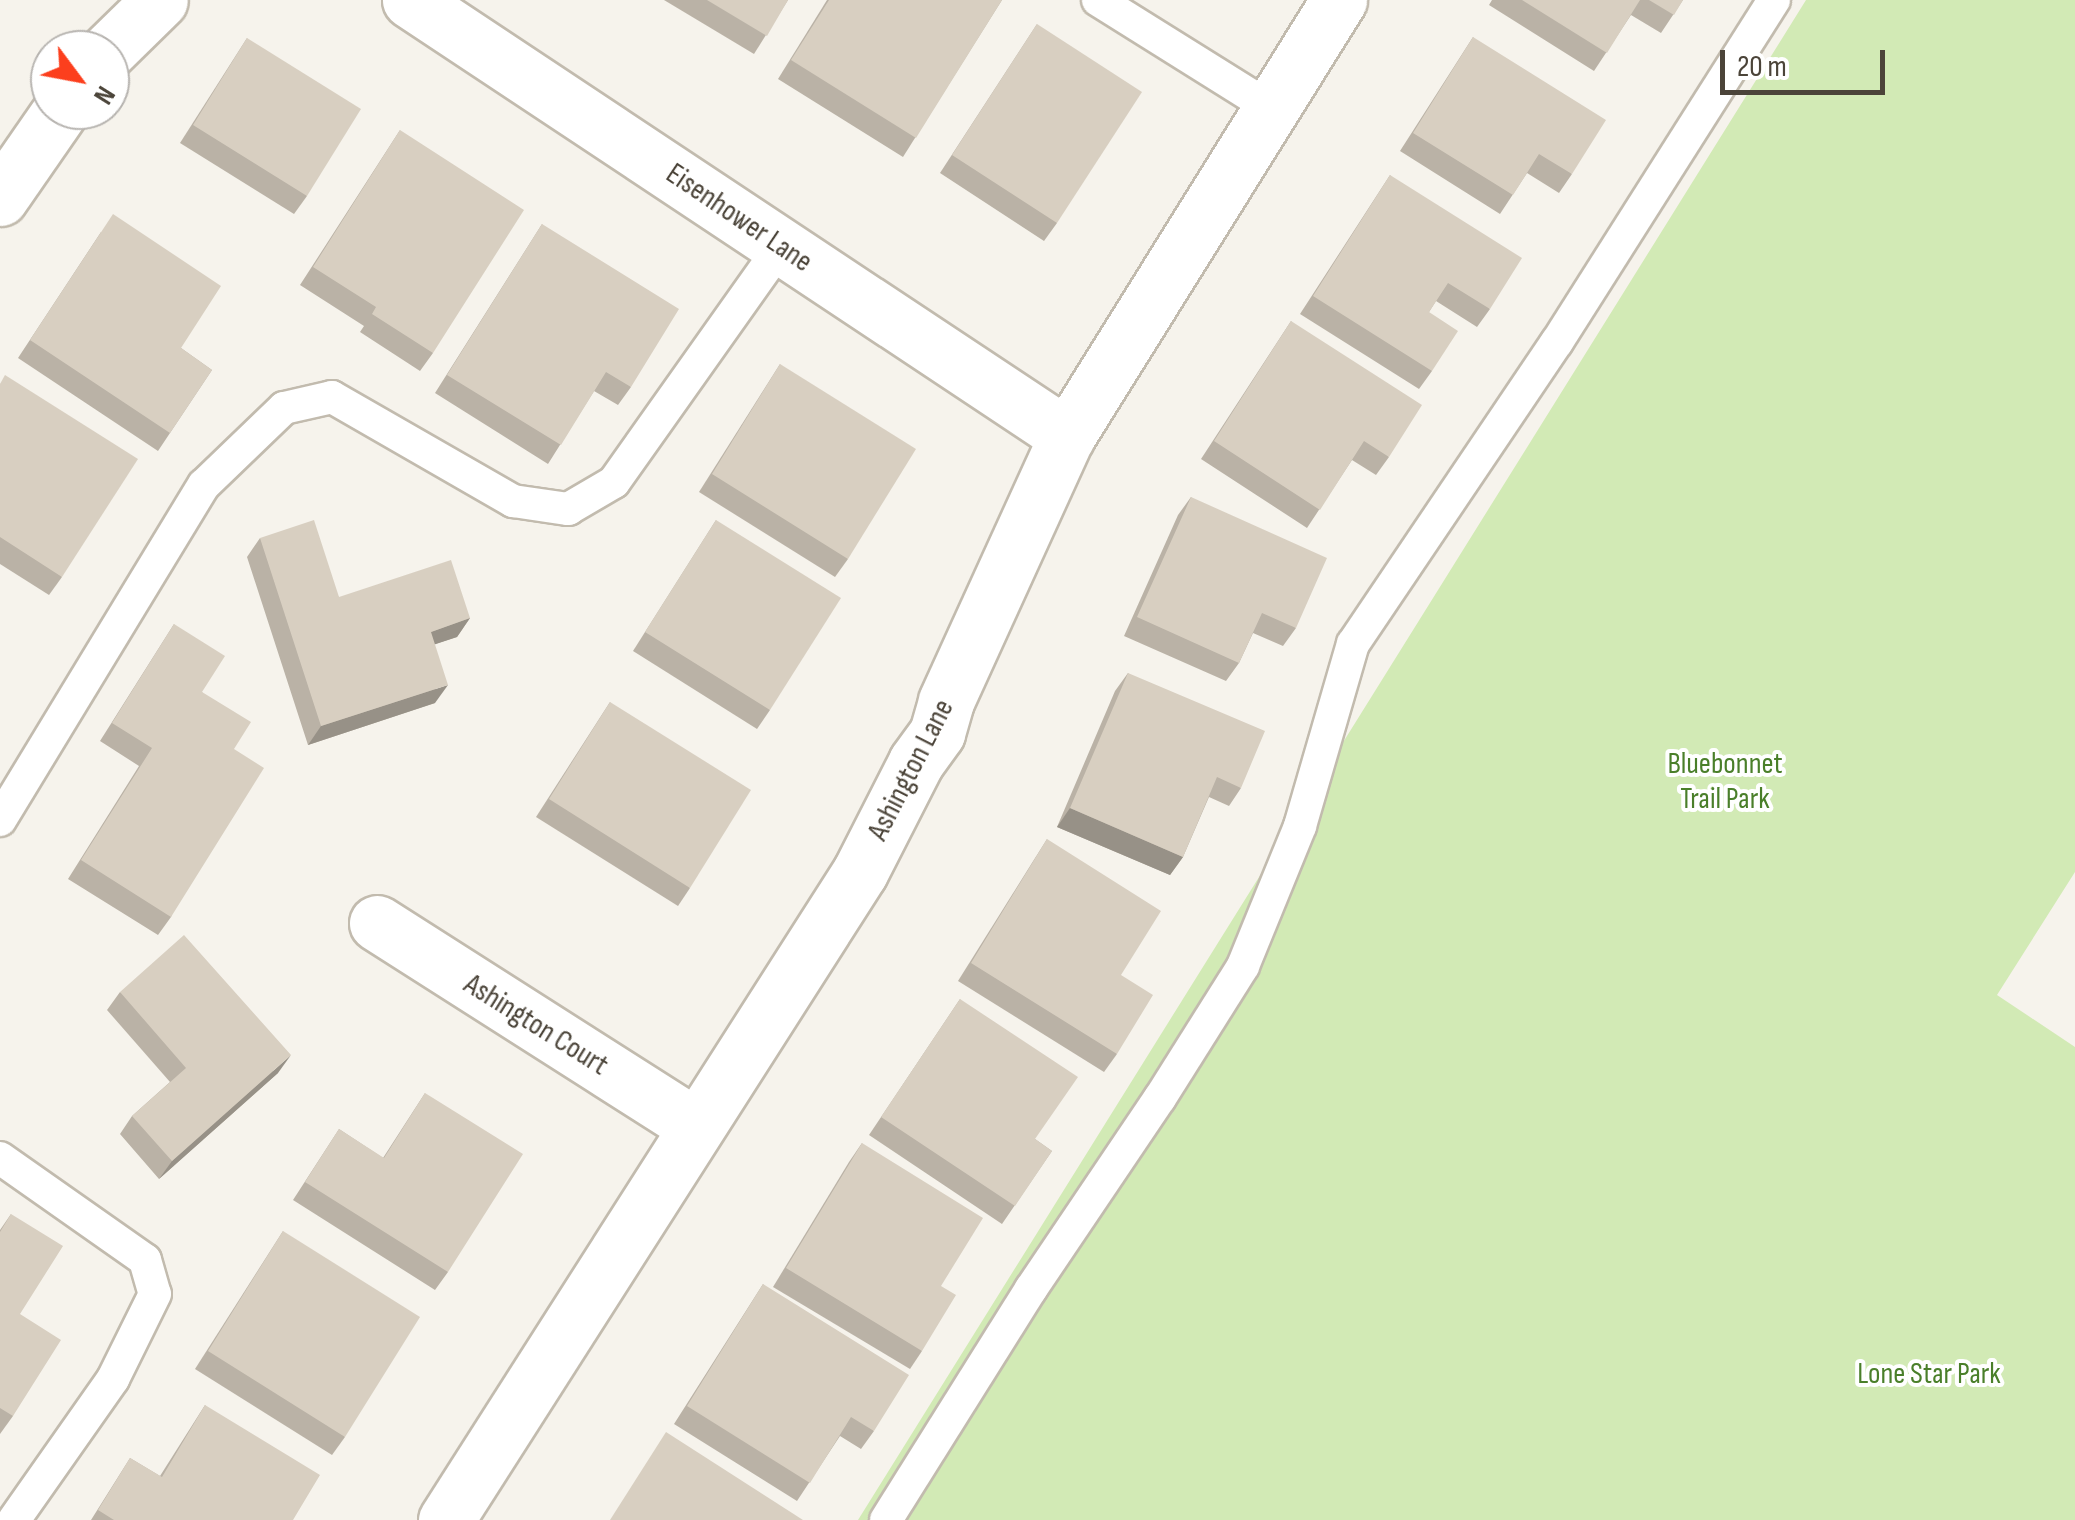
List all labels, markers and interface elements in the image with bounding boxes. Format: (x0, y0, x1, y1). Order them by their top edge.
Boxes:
north arrow (30, 30, 130, 130)
scale bar (1725, 30, 1890, 92)
text: 20 m (1737, 49, 1787, 85)
text: N (86, 80, 122, 110)
street label: Eisenhower Lane (659, 156, 819, 280)
street label: Ashington Lane (860, 694, 962, 846)
park label: Bluebonnet Trail Park (1667, 746, 1783, 816)
street label: Ashington Court (457, 967, 615, 1083)
park label: Lone Star Park (1857, 1356, 2001, 1392)

